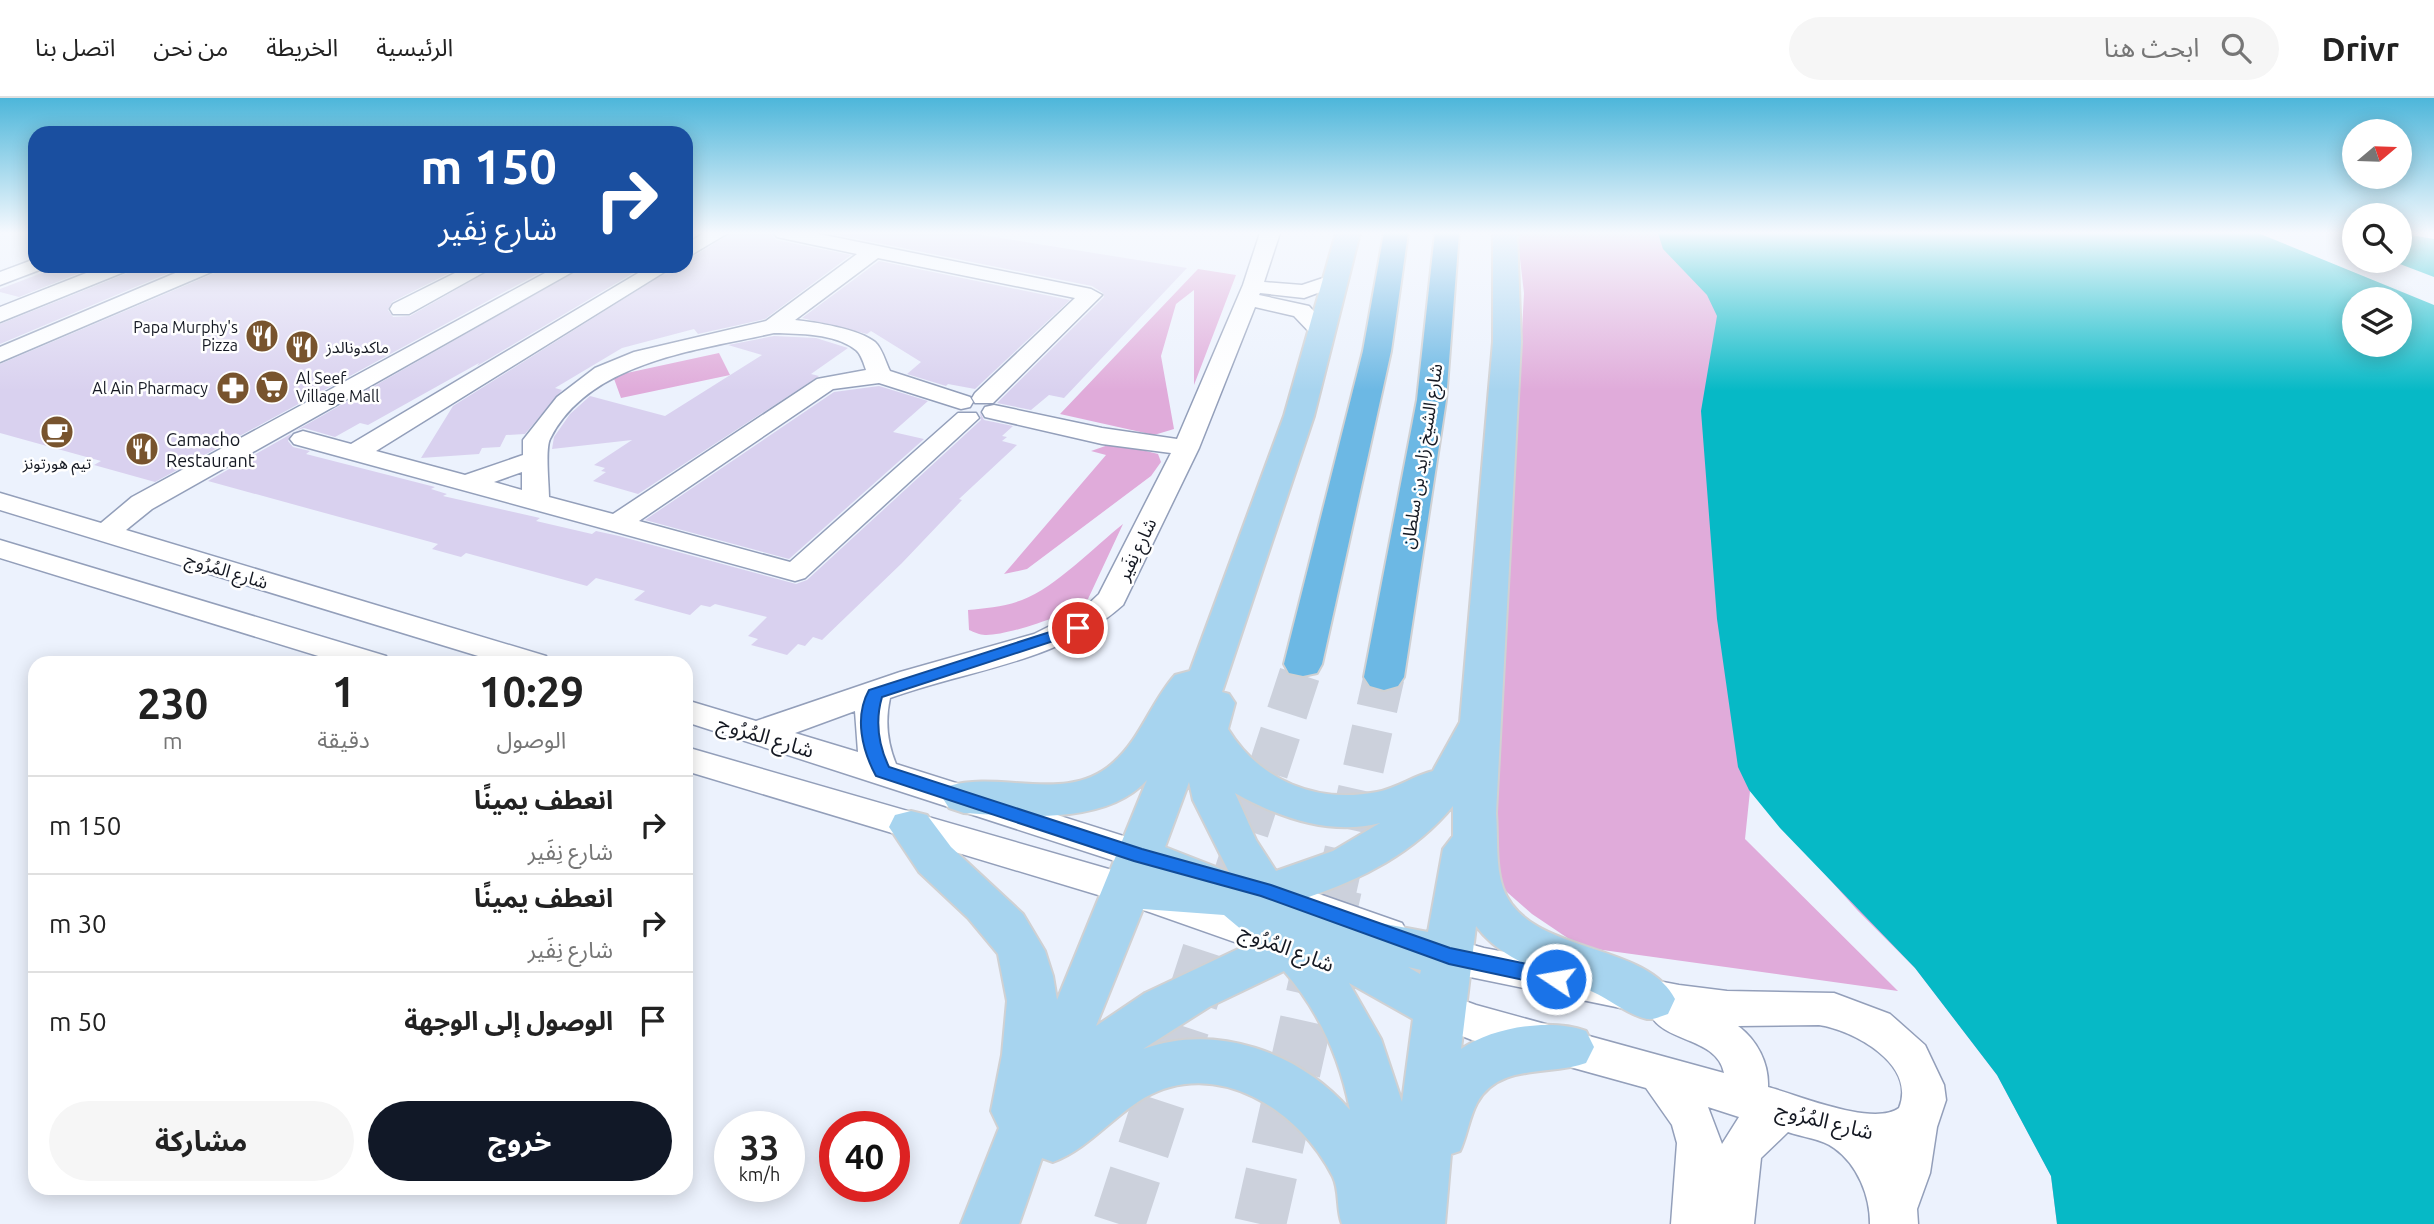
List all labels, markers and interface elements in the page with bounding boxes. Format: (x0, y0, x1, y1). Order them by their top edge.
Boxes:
search box (1789, 17, 2279, 80)
icon: search (2217, 29, 2255, 67)
text: Drivr (2321, 30, 2399, 67)
text: ابحث هنا (2104, 33, 2199, 62)
text: اتصل بنا (35, 34, 115, 61)
text: من نحن (153, 34, 228, 61)
text: الخريطة (266, 34, 338, 61)
text: الرئيسية (376, 34, 453, 61)
north arrow (2342, 119, 2412, 189)
map controls (2342, 119, 2412, 357)
text: 150 m (420, 138, 557, 193)
icon: right (581, 154, 672, 245)
button: search (2342, 203, 2412, 273)
text: شارع نِفَير (438, 210, 557, 246)
button: layers (2342, 287, 2412, 357)
restaurant icon: Papa Murphy's Pizza (243, 317, 281, 355)
place label: Papa Murphy's Pizza (133, 318, 238, 354)
restaurant icon: ماكدونالدز (283, 328, 321, 366)
place label: ماكدونالدز (325, 338, 389, 357)
street label: شارع الشيخ زايد بن سلطان (1396, 362, 1450, 551)
supermarket icon: Al Seef Village Mall (253, 368, 291, 406)
pharmacy icon: Al Ain Pharmacy (214, 369, 252, 407)
place label: Al Seef Village Mall (296, 369, 379, 405)
place label: Al Ain Pharmacy (92, 379, 208, 397)
cafe icon: تيم هورتونز (38, 413, 76, 451)
place label: Camacho Restaurant (166, 429, 255, 470)
restaurant icon: Camacho Restaurant (123, 430, 161, 468)
place label: تيم هورتونز (22, 454, 92, 476)
street label: شارع نِفَير (1112, 515, 1164, 586)
street label: شارع المُرُوج (182, 548, 271, 597)
pin (1048, 598, 1108, 658)
icon: arrive (1059, 609, 1097, 647)
text: 1 (332, 668, 355, 715)
text: 10:29 (479, 668, 584, 715)
text: 230 (137, 680, 208, 727)
street label: شارع المُرُوج (714, 710, 817, 766)
text: دقيقة (317, 727, 370, 752)
text: الوصول (496, 727, 566, 752)
text: m (163, 728, 183, 753)
text: انعطف يمينًا (474, 785, 613, 814)
icon: right (634, 806, 672, 844)
text: 150 m (49, 811, 121, 840)
text: شارع نِفَير (528, 839, 613, 864)
text: انعطف يمينًا (474, 883, 613, 912)
icon: right (634, 904, 672, 942)
text: 30 m (49, 909, 107, 938)
street label: شارع المُرُوج (1235, 918, 1338, 980)
text: شارع نِفَير (528, 937, 613, 962)
position arrow (1519, 942, 1593, 1016)
icon: arrive (634, 1002, 672, 1040)
text: الوصول إلى الوجهة (404, 1006, 613, 1035)
text: 50 m (49, 1007, 107, 1036)
street label: شارع المُرُوج (1773, 1096, 1876, 1148)
button: مشاركة (49, 1101, 354, 1181)
button: خروج (368, 1101, 672, 1181)
speed limit sign: 40 (819, 1111, 910, 1202)
text: 33 (740, 1127, 779, 1167)
text: km/h (739, 1164, 780, 1184)

